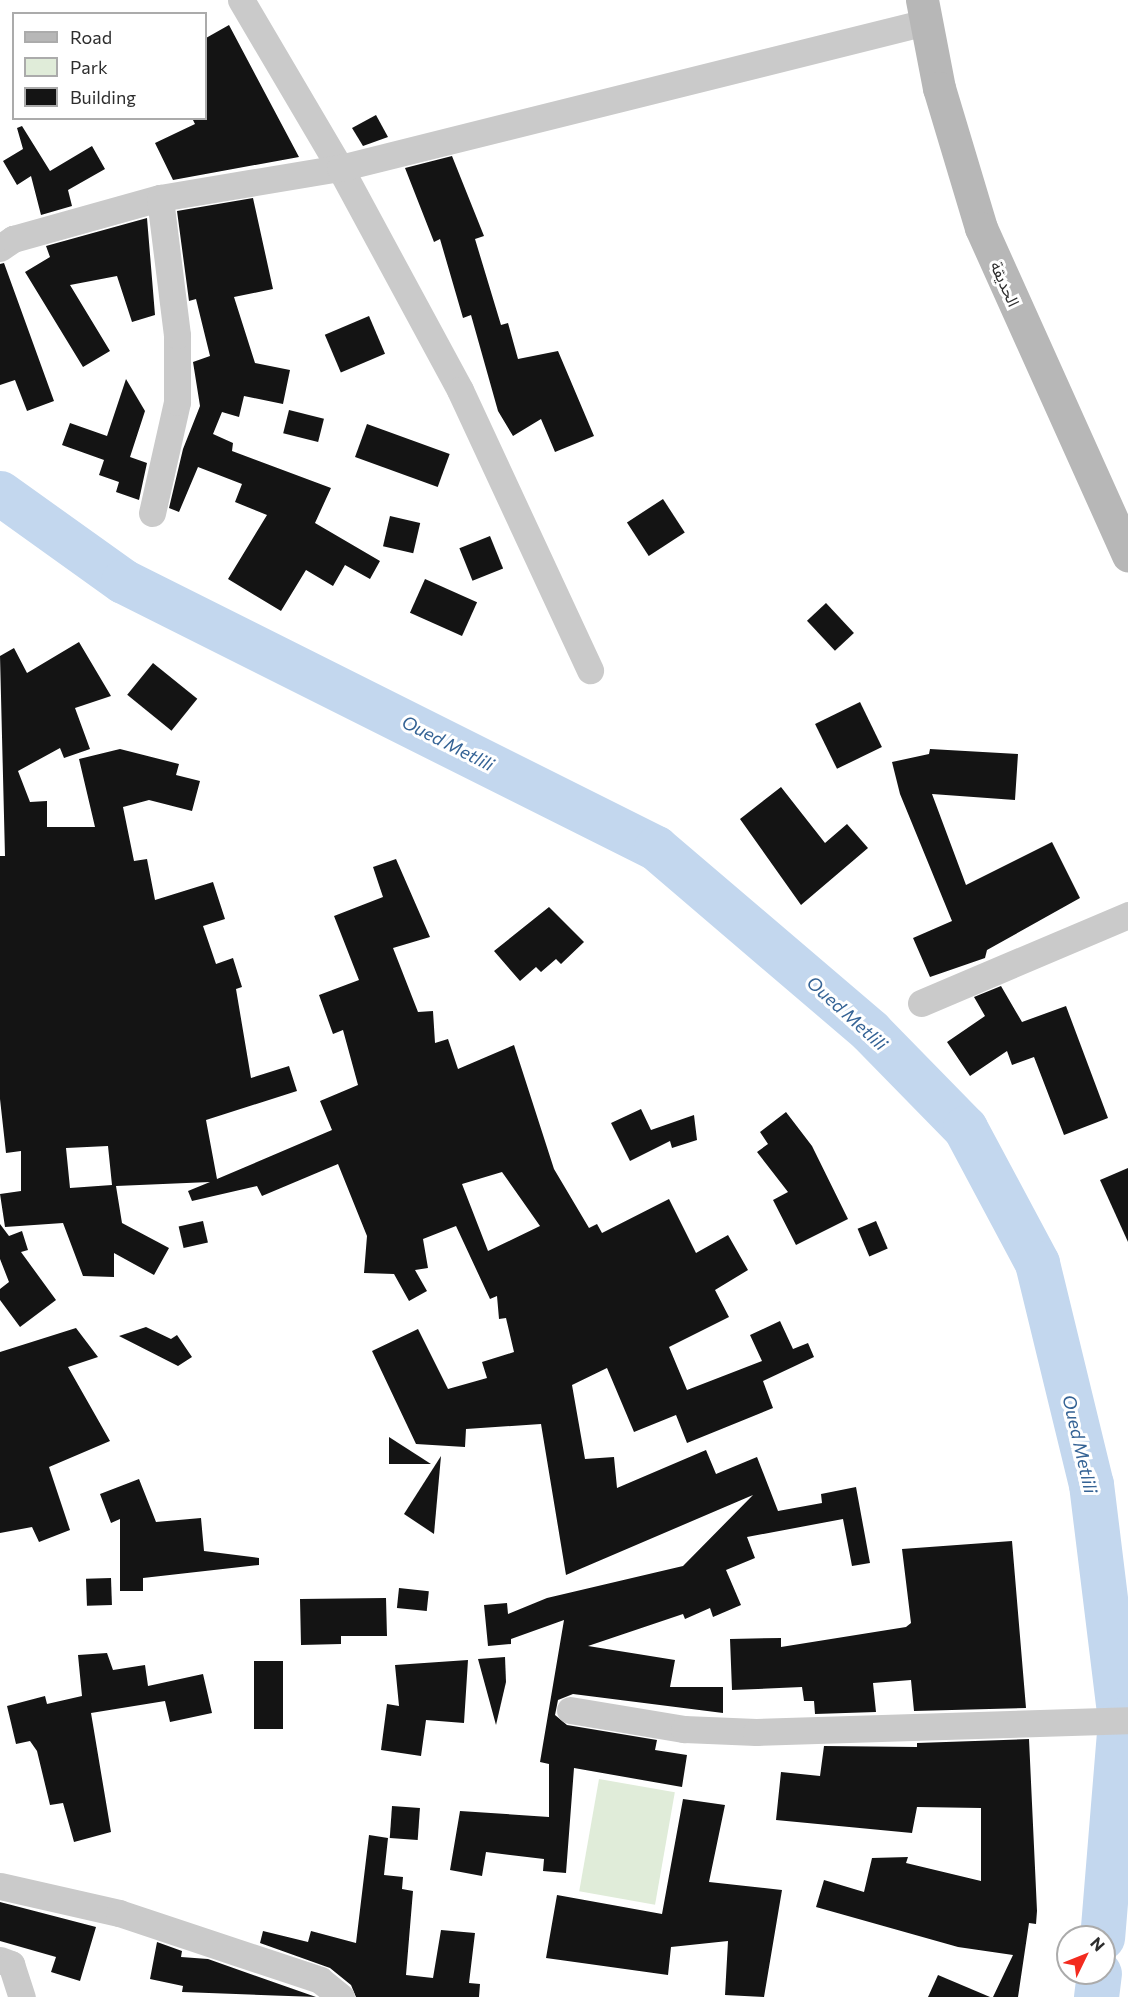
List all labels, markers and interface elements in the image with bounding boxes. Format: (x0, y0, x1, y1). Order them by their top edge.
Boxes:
legend (12, 12, 207, 120)
text: Road (70, 26, 112, 48)
text: Park (70, 56, 108, 78)
text: Building (70, 86, 136, 108)
street label: الحديقة (987, 259, 1023, 309)
water label: Oued Metlili (398, 711, 498, 775)
water label: Oued Metlili (802, 971, 892, 1055)
water label: Oued Metlili (1058, 1393, 1102, 1495)
north arrow (1056, 1925, 1116, 1985)
text: N (1087, 1933, 1109, 1955)

